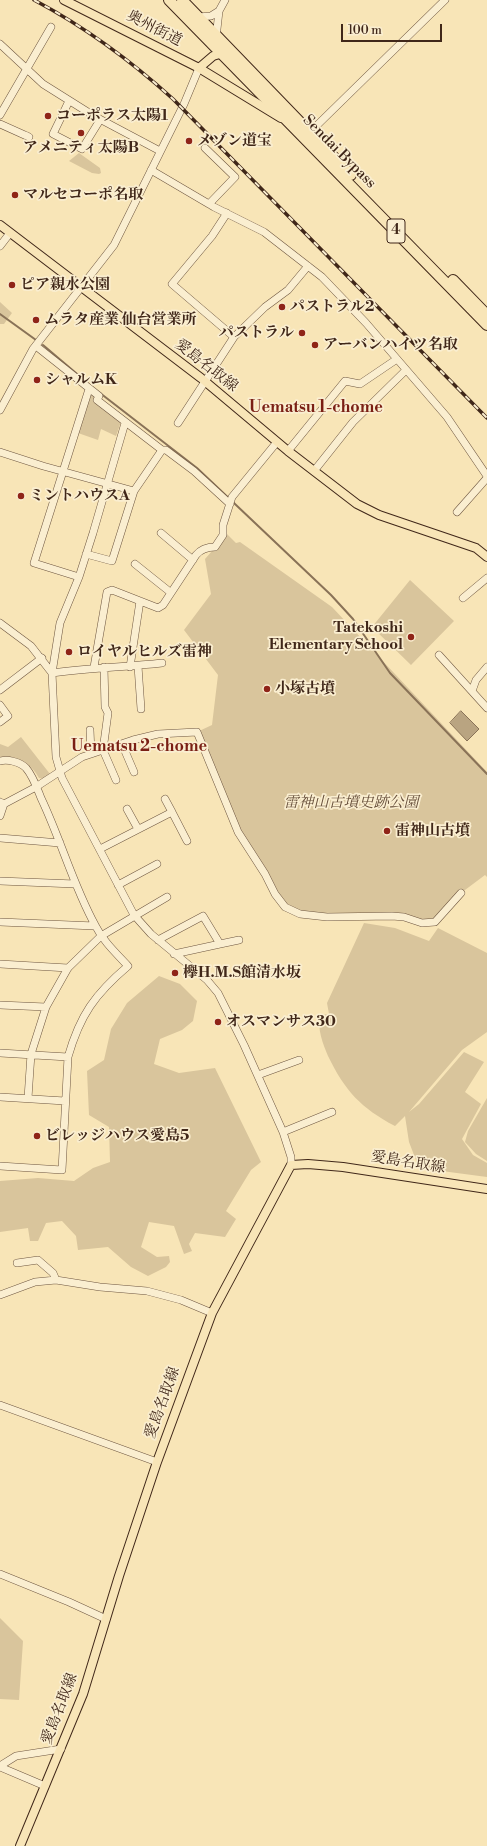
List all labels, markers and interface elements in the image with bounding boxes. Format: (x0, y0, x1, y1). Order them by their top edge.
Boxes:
street label: 奥州街道 (123, 7, 185, 51)
scale bar (343, 16, 444, 42)
text: 100 m (348, 23, 382, 38)
place label: コーポラス太陽1 (56, 107, 168, 125)
marker: コーポラス太陽1 (43, 111, 53, 121)
street label: Sendai Bypass (299, 112, 379, 192)
marker: アメニティ太陽B (76, 128, 86, 138)
place label: メゾン道宝 (197, 132, 272, 150)
marker: メゾン道宝 (184, 136, 194, 146)
place label: アメニティ太陽B (23, 139, 139, 157)
place label: マルセコーポ名取 (23, 186, 143, 204)
marker: マルセコーポ名取 (10, 190, 20, 200)
road number: 4 (387, 219, 405, 243)
place label: ピア親水公園 (20, 276, 110, 294)
marker: ピア親水公園 (7, 280, 17, 290)
place label: パストラル2 (290, 298, 374, 316)
marker: パストラル2 (277, 302, 287, 312)
place label: ムラタ産業 仙台営業所 (44, 311, 196, 329)
marker: ムラタ産業 仙台営業所 (31, 315, 41, 325)
place label: パストラル (219, 324, 294, 342)
marker: パストラル (297, 328, 307, 338)
street label: 愛島名取線 (171, 336, 241, 396)
place label: アーバンハイツ名取 (323, 336, 458, 354)
marker: アーバンハイツ名取 (310, 340, 320, 350)
place label: シャルムK (45, 371, 117, 389)
marker: シャルムK (32, 375, 42, 385)
district label: Uematsu 1-chome (249, 398, 383, 418)
place label: ミントハウスA (29, 487, 130, 505)
marker: ミントハウスA (16, 491, 26, 501)
place label: Tatekoshi Elementary School (269, 619, 403, 654)
marker: Tatekoshi Elementary School (406, 632, 416, 642)
place label: ロイヤルヒルズ雷神 (77, 643, 212, 661)
marker: ロイヤルヒルズ雷神 (64, 647, 74, 657)
place label: 小塚古墳 (275, 680, 335, 698)
marker: 小塚古墳 (262, 684, 272, 694)
district label: Uematsu 2-chome (71, 737, 207, 757)
park label: 雷神山古墳史跡公園 (284, 794, 418, 812)
place label: 雷神山古墳 (395, 822, 470, 840)
marker: 雷神山古墳 (382, 826, 392, 836)
place label: 欅H.M.S館清水坂 (183, 964, 301, 982)
marker: 欅H.M.S館清水坂 (170, 968, 180, 978)
place label: オスマンサス30 (226, 1013, 336, 1031)
marker: オスマンサス30 (213, 1017, 223, 1027)
place label: ビレッジハウス愛島5 (45, 1127, 189, 1145)
marker: ビレッジハウス愛島5 (32, 1131, 42, 1141)
street label: 愛島名取線 (370, 1148, 446, 1178)
street label: 愛島名取線 (142, 1365, 184, 1441)
street label: 愛島名取線 (38, 1671, 82, 1747)

